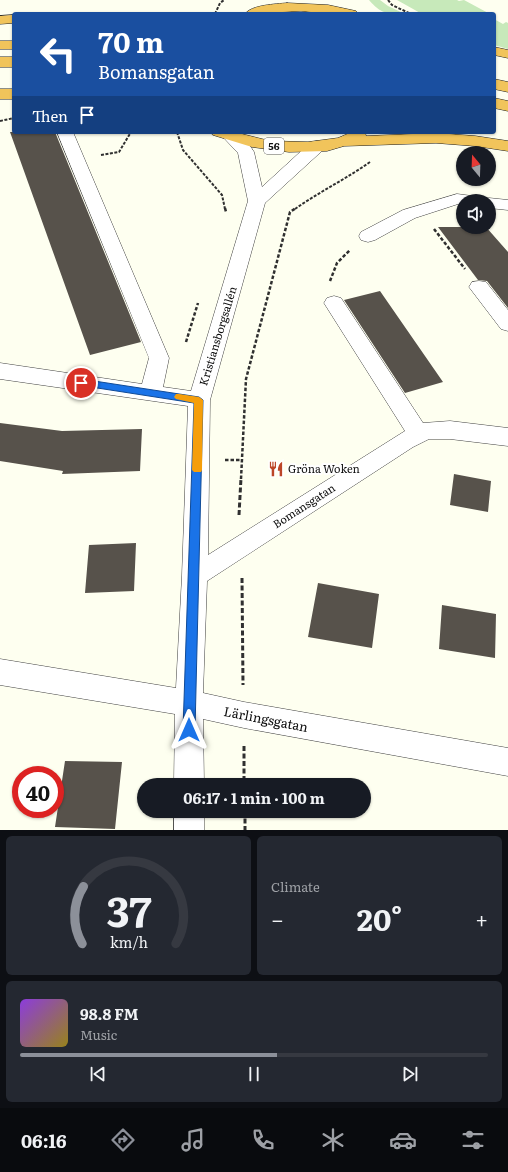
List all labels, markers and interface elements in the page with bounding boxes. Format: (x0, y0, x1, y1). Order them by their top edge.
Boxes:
text: 70 m (98, 20, 164, 62)
icon: left (32, 28, 84, 80)
text: Bomansgatan (98, 58, 215, 85)
text: Then (32, 104, 68, 127)
icon: arrive (76, 104, 98, 126)
road number: 56 (264, 138, 284, 154)
north arrow (456, 146, 496, 186)
map controls (456, 146, 496, 234)
button: sound (456, 194, 496, 234)
street label: Kristiansborgsallén (194, 284, 240, 387)
pin (64, 366, 98, 400)
icon: arrive (70, 372, 92, 394)
restaurant icon: Gröna Woken (267, 460, 285, 478)
place label: Gröna Woken (288, 460, 360, 476)
street label: Bomansgatan (269, 479, 338, 531)
street label: Lärlingsgatan (222, 701, 310, 736)
position arrow (168, 709, 210, 751)
speed limit sign: 40 (12, 766, 64, 818)
text: 06:17 · 1 min · 100 m (183, 786, 325, 809)
text: 37 (106, 877, 151, 939)
text: Climate (271, 877, 320, 896)
text: 20° (357, 896, 402, 940)
text: − (271, 902, 284, 935)
text: + (475, 902, 488, 935)
text: km/h (109, 930, 148, 951)
text: 98.8 FM (80, 1002, 139, 1025)
text: Music (80, 1025, 117, 1044)
icon: previous (87, 1063, 109, 1085)
icon: pause (243, 1063, 265, 1085)
icon: next (399, 1063, 421, 1085)
icon: directions (109, 1126, 137, 1154)
icon: music (179, 1126, 207, 1154)
icon: phone (249, 1126, 277, 1154)
icon: climate (319, 1126, 347, 1154)
icon: car (389, 1126, 417, 1154)
icon: filters (459, 1126, 487, 1154)
text: 06:16 (21, 1127, 67, 1154)

